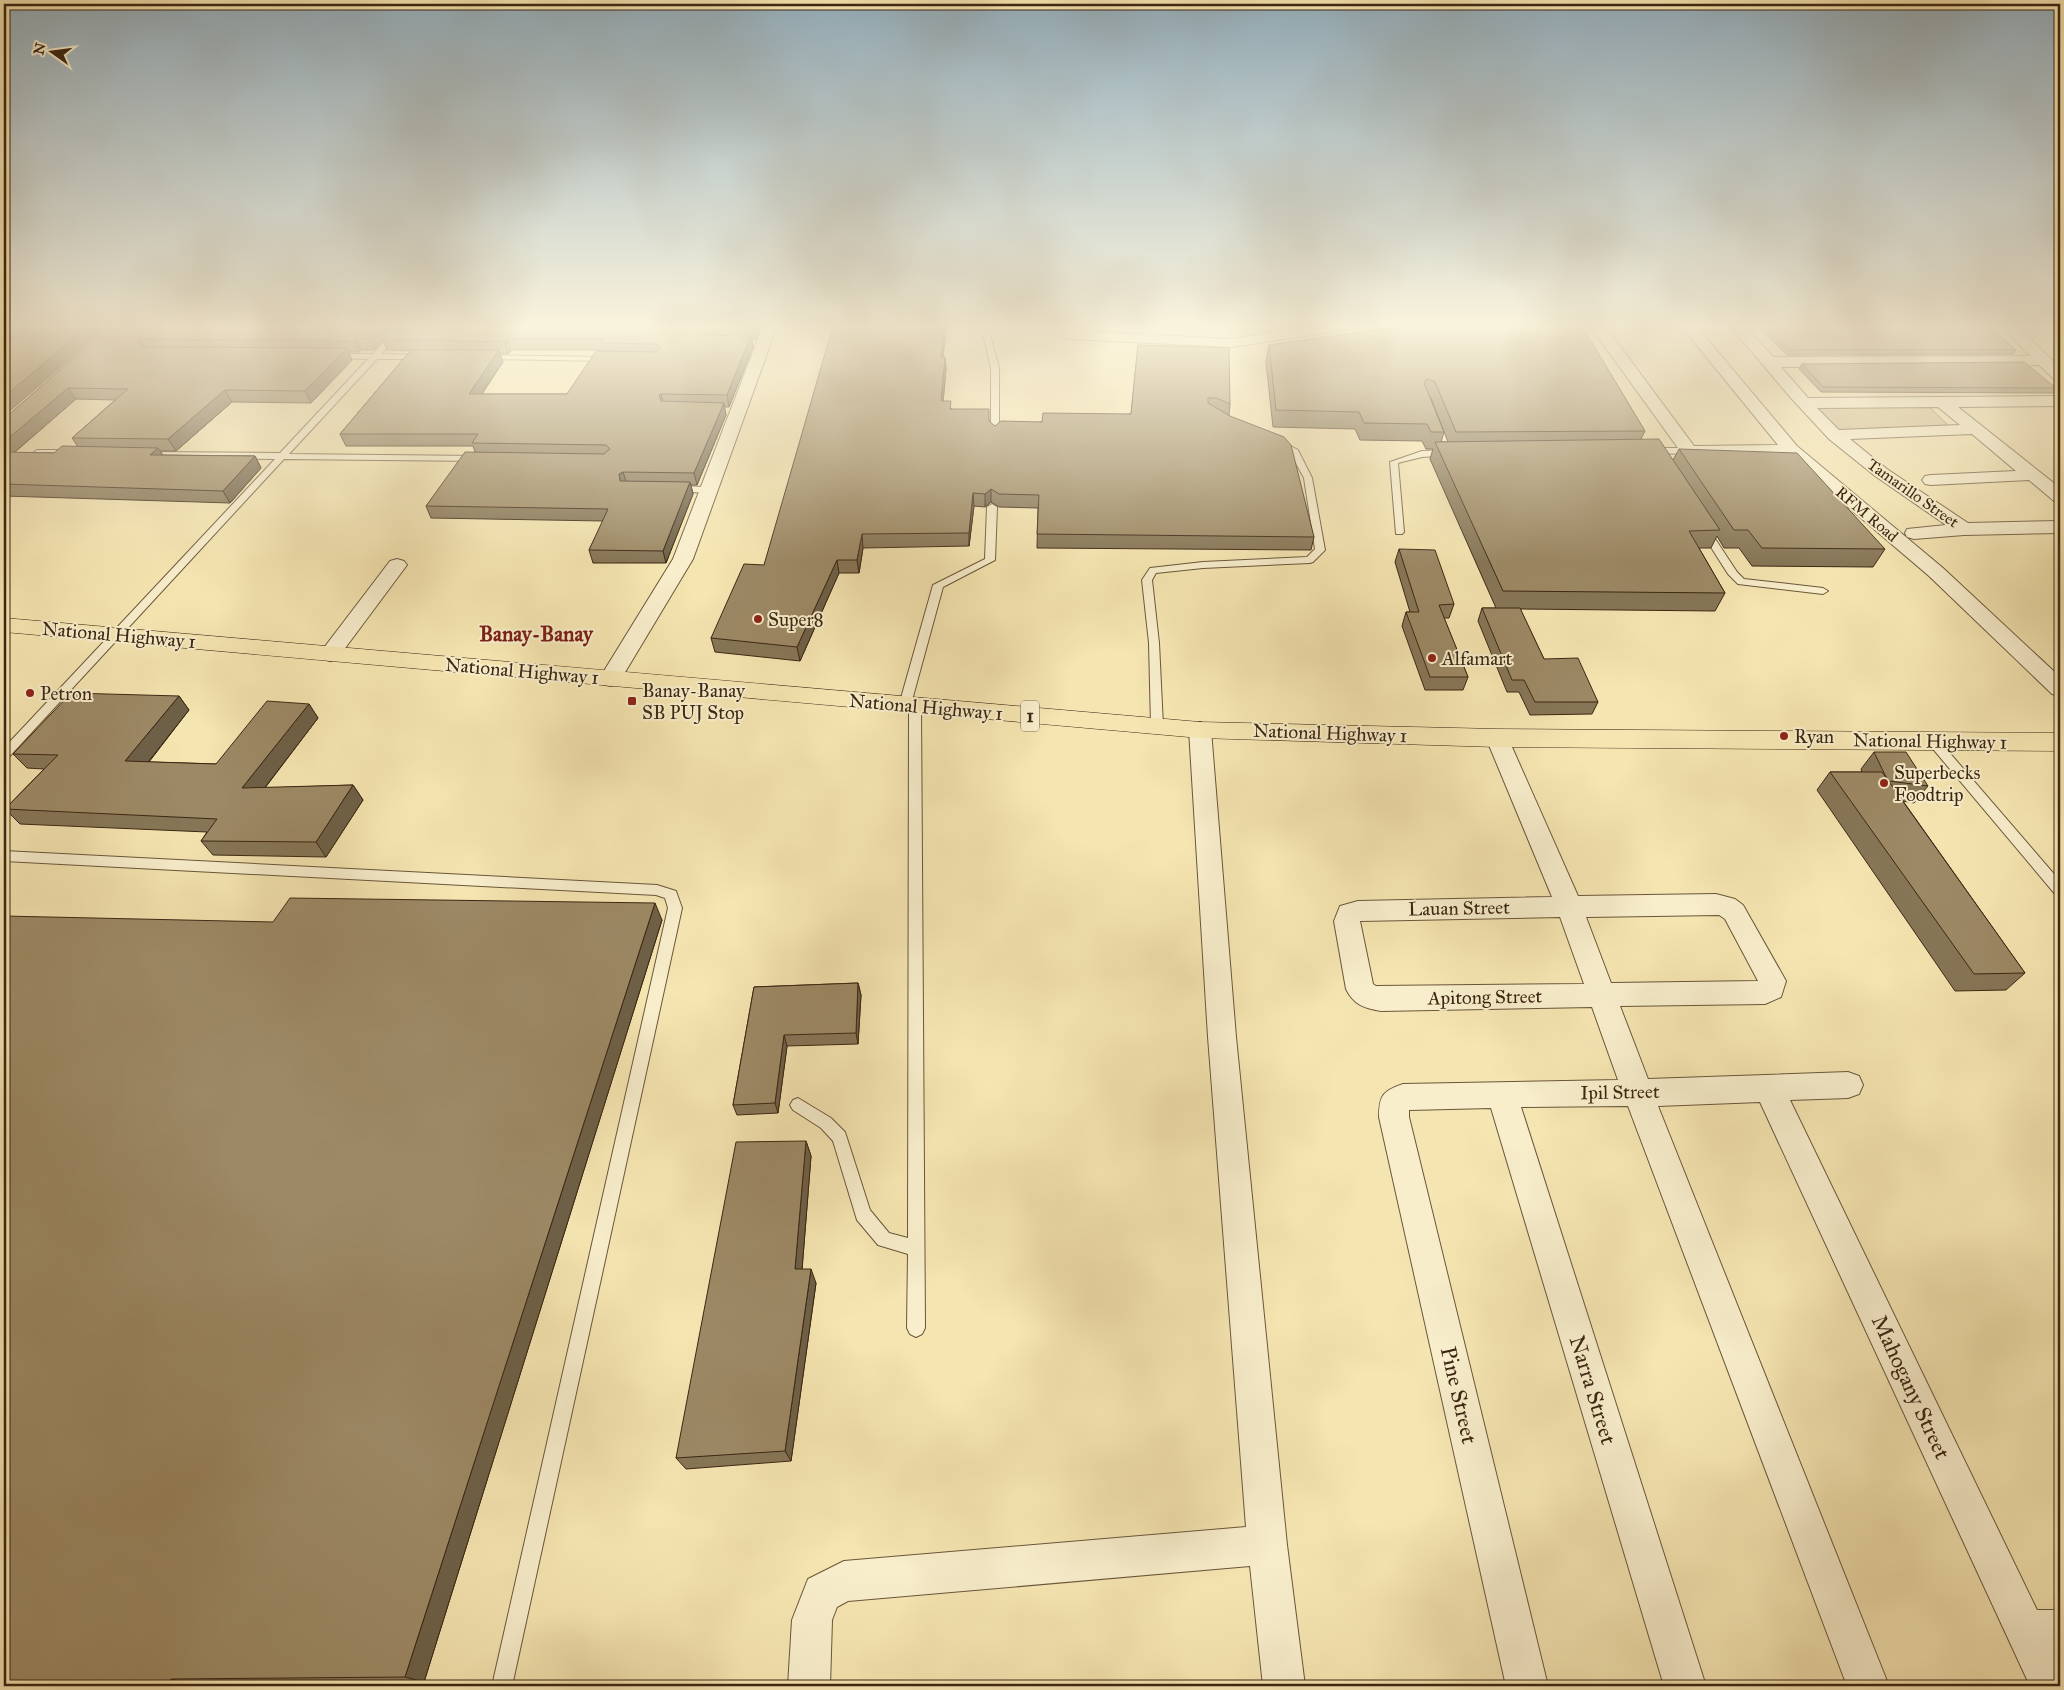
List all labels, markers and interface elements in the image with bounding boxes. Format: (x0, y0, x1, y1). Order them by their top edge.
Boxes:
north arrow (28, 28, 78, 78)
text: N (30, 41, 50, 57)
street label: Tamarillo Street (1864, 454, 1963, 532)
street label: RFM Road (1832, 482, 1902, 546)
place label: Super8 (768, 608, 824, 631)
marker: Super8 (752, 613, 764, 625)
street label: National Highway 1 (41, 617, 197, 654)
district label: Banay-Banay (479, 621, 594, 647)
place label: Alfamart (1441, 647, 1512, 670)
marker: Alfamart (1426, 652, 1438, 664)
street label: National Highway 1 (444, 653, 600, 690)
place label: Banay-Banay SB PUJ Stop (642, 679, 746, 725)
place label: Petron (40, 682, 92, 705)
marker: Petron (24, 687, 36, 699)
street label: National Highway 1 (848, 689, 1004, 726)
marker: Banay-Banay SB PUJ Stop (626, 695, 638, 707)
road number: 1 (1021, 700, 1039, 731)
street label: National Highway 1 (1252, 719, 1408, 748)
place label: Ryan (1794, 725, 1834, 748)
street label: National Highway 1 (1853, 728, 2007, 755)
marker: Ryan (1778, 730, 1790, 742)
place label: Superbecks Foodtrip (1894, 761, 1981, 806)
marker: Superbecks Foodtrip (1878, 777, 1890, 789)
street label: Lauan Street (1408, 896, 1510, 920)
street label: Apitong Street (1427, 984, 1543, 1011)
street label: Ipil Street (1580, 1080, 1660, 1104)
street label: Mahogany Street (1866, 1311, 1956, 1464)
street label: Narra Street (1564, 1332, 1622, 1448)
street label: Pine Street (1435, 1344, 1483, 1447)

